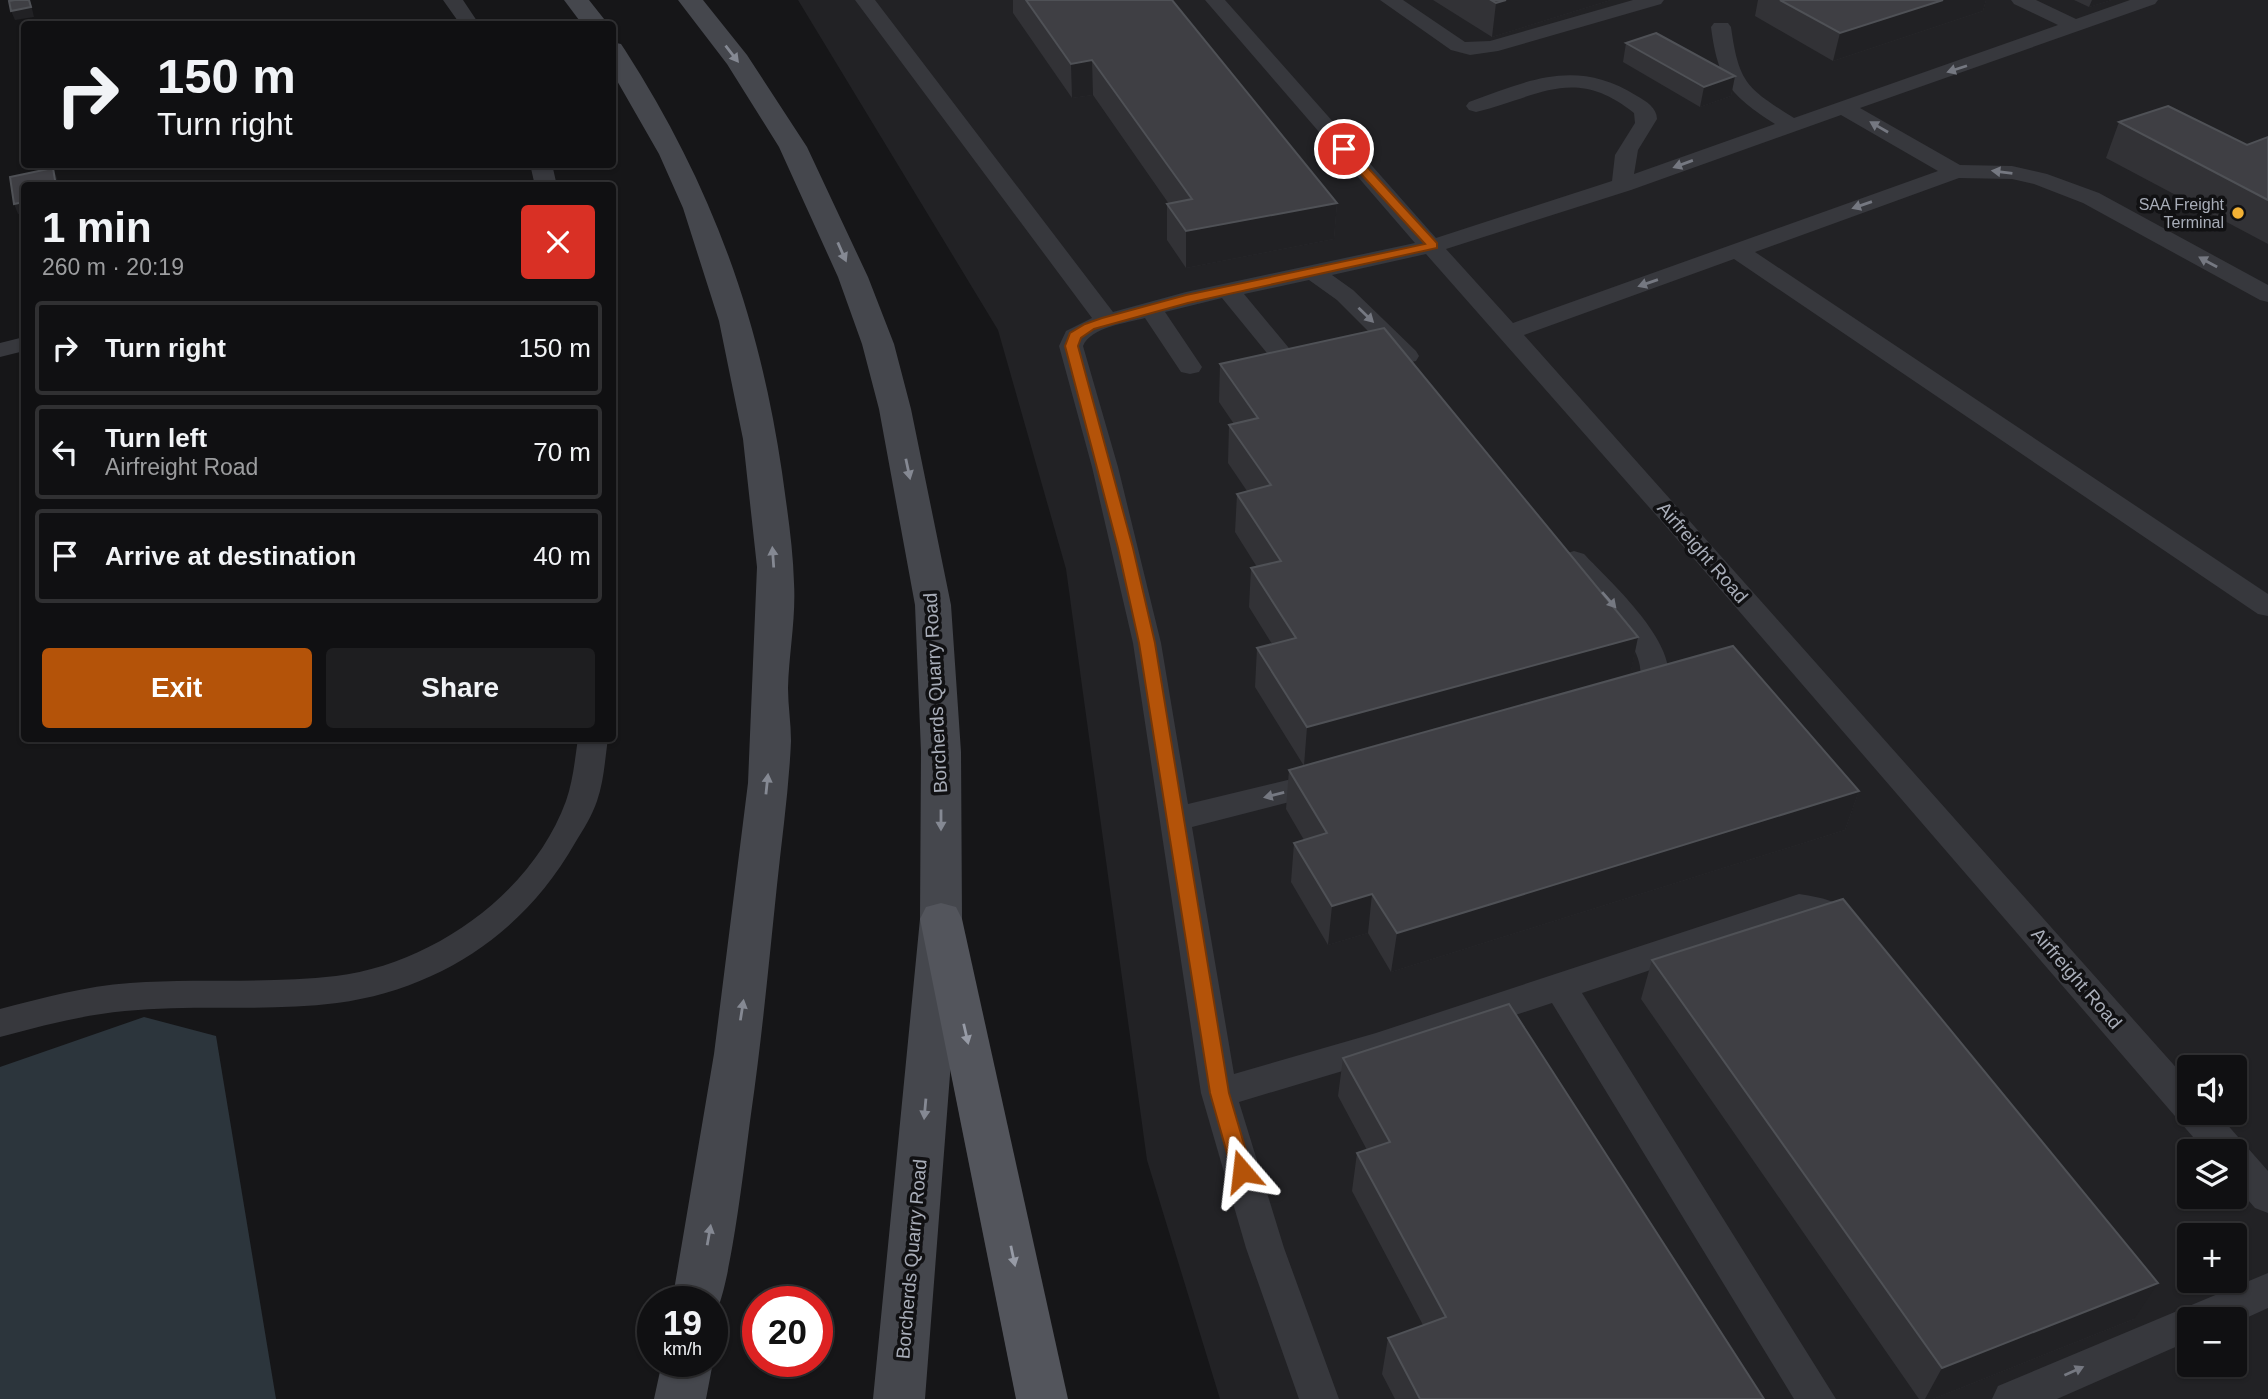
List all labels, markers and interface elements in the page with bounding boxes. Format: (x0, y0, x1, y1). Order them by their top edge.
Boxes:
one-way arrow (724, 45, 738, 63)
icon: right (42, 49, 133, 140)
text: 150 m (157, 49, 296, 103)
one-way arrow (1946, 64, 1967, 74)
text: Turn right (157, 106, 293, 142)
pin (1314, 119, 1374, 179)
one-way arrow (1870, 121, 1889, 134)
icon: arrive (1325, 130, 1363, 168)
one-way arrow (1673, 158, 1694, 169)
one-way arrow (1991, 166, 2013, 177)
place label: SAA Freight Terminal (2139, 196, 2225, 231)
one-way arrow (1851, 200, 1872, 211)
text: 1 min (42, 204, 152, 251)
button: close (521, 205, 595, 279)
marker: SAA Freight Terminal (2230, 205, 2246, 221)
one-way arrow (836, 242, 848, 262)
text: 260 m · 20:19 (42, 254, 184, 280)
one-way arrow (2199, 256, 2218, 268)
one-way arrow (1638, 278, 1659, 289)
one-way arrow (1357, 307, 1374, 323)
icon: right (46, 329, 84, 367)
text: Turn right (105, 333, 226, 363)
text: 150 m (519, 333, 591, 363)
text: Turn left (105, 423, 207, 453)
icon: left (46, 433, 84, 471)
text: 70 m (533, 437, 591, 467)
text: Airfreight Road (105, 454, 258, 480)
one-way arrow (903, 458, 914, 480)
street label: Airfreight Road (1653, 498, 1752, 607)
icon: arrive (46, 537, 84, 575)
text: Arrive at destination (105, 541, 356, 571)
text: 40 m (533, 541, 591, 571)
one-way arrow (767, 546, 778, 568)
street label: Borcherds Quarry Road (920, 592, 951, 794)
one-way arrow (1601, 592, 1616, 609)
button: Exit (42, 648, 312, 728)
button: Share (326, 648, 595, 728)
one-way arrow (762, 772, 773, 794)
one-way arrow (1262, 790, 1284, 801)
one-way arrow (935, 810, 947, 832)
street label: Airfreight Road (2027, 924, 2126, 1033)
one-way arrow (737, 999, 748, 1021)
one-way arrow (961, 1023, 972, 1045)
map controls (2177, 1055, 2247, 1377)
button: sound (2177, 1055, 2247, 1125)
one-way arrow (919, 1098, 930, 1120)
position arrow (1205, 1134, 1279, 1208)
button: layers (2177, 1139, 2247, 1209)
street label: Borcherds Quarry Road (892, 1158, 931, 1360)
button: + (2177, 1223, 2247, 1293)
one-way arrow (704, 1224, 715, 1246)
one-way arrow (1008, 1245, 1019, 1267)
speed limit sign: 20 (742, 1286, 833, 1377)
text: 19 (663, 1303, 702, 1342)
button: − (2177, 1307, 2247, 1377)
text: km/h (663, 1339, 702, 1359)
one-way arrow (2064, 1365, 2085, 1376)

